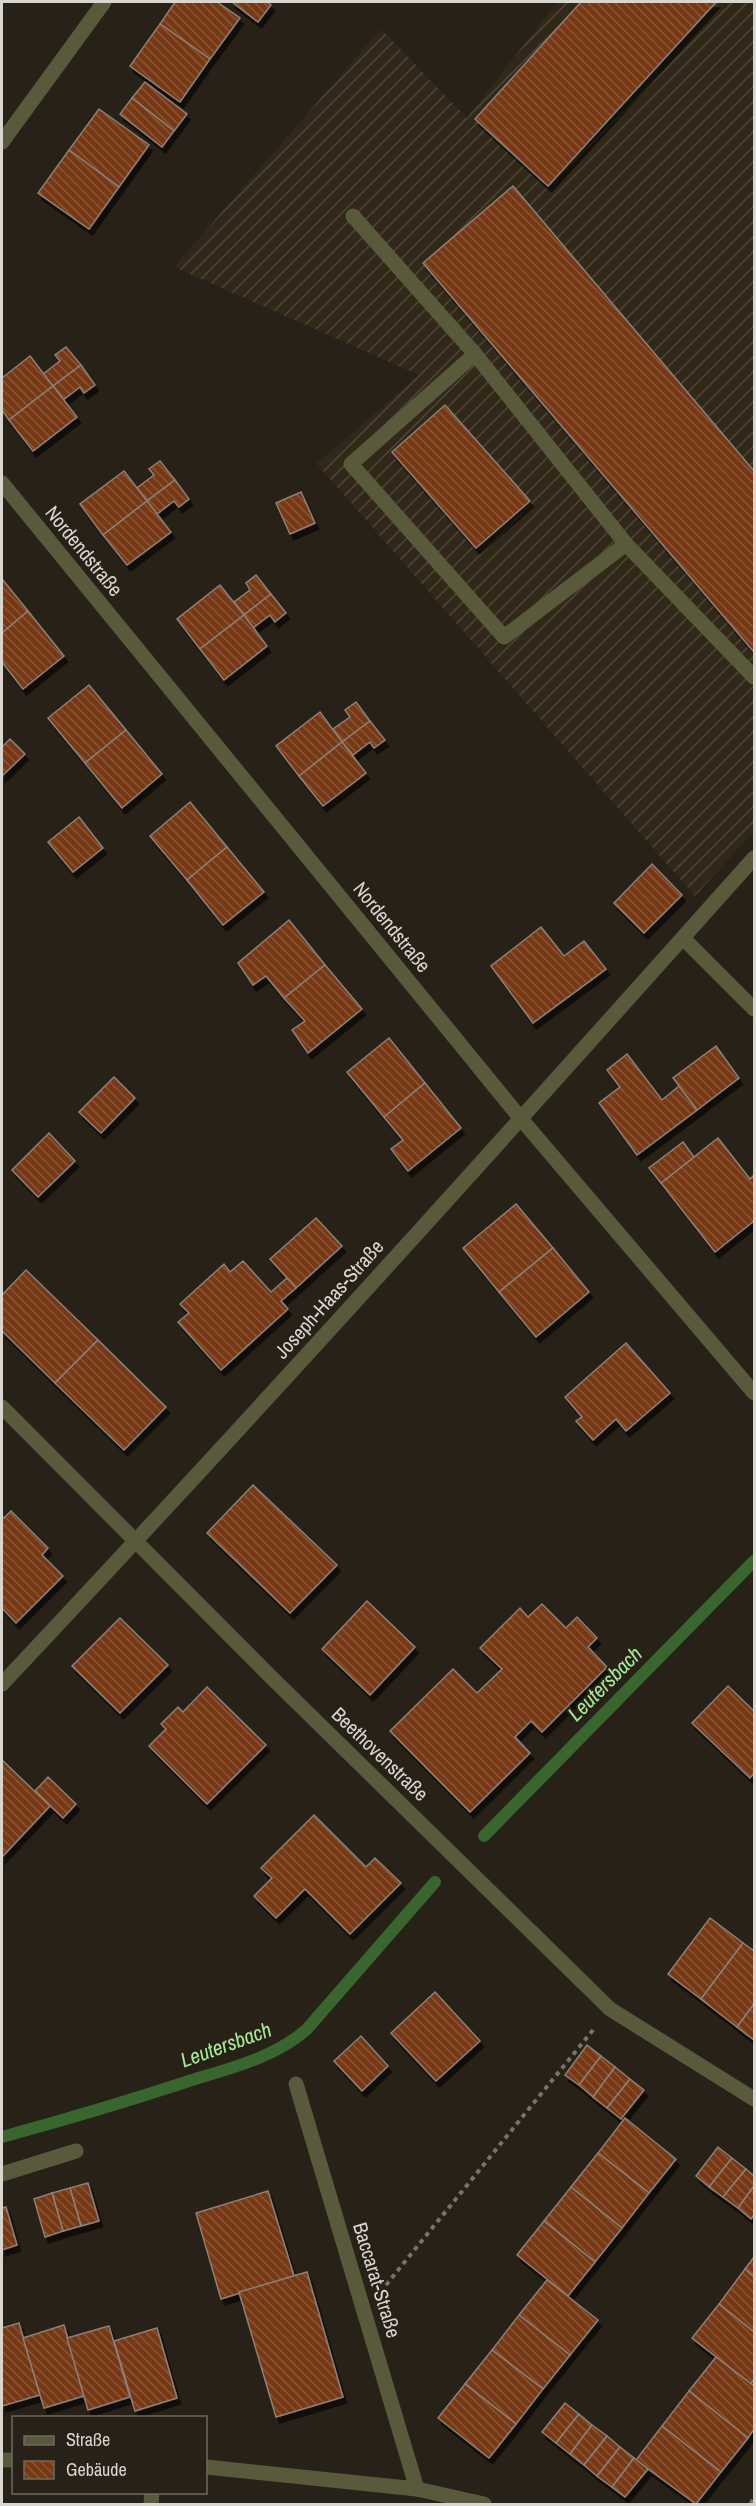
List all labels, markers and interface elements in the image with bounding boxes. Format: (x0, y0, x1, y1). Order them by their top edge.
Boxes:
street label: Nordendstraße (39, 500, 129, 602)
street label: Nordendstraße (347, 876, 437, 978)
street label: Joseph-Haas-Straße (268, 1233, 389, 1364)
water label: Leutersbach (561, 1640, 648, 1727)
street label: Beethovenstraße (326, 1701, 435, 1807)
water label: Leutersbach (176, 2015, 275, 2074)
street label: Baccarat-Straße (347, 2219, 408, 2341)
legend (12, 2416, 207, 2494)
text: Straße (66, 2427, 110, 2452)
text: Gebäude (66, 2457, 127, 2482)

